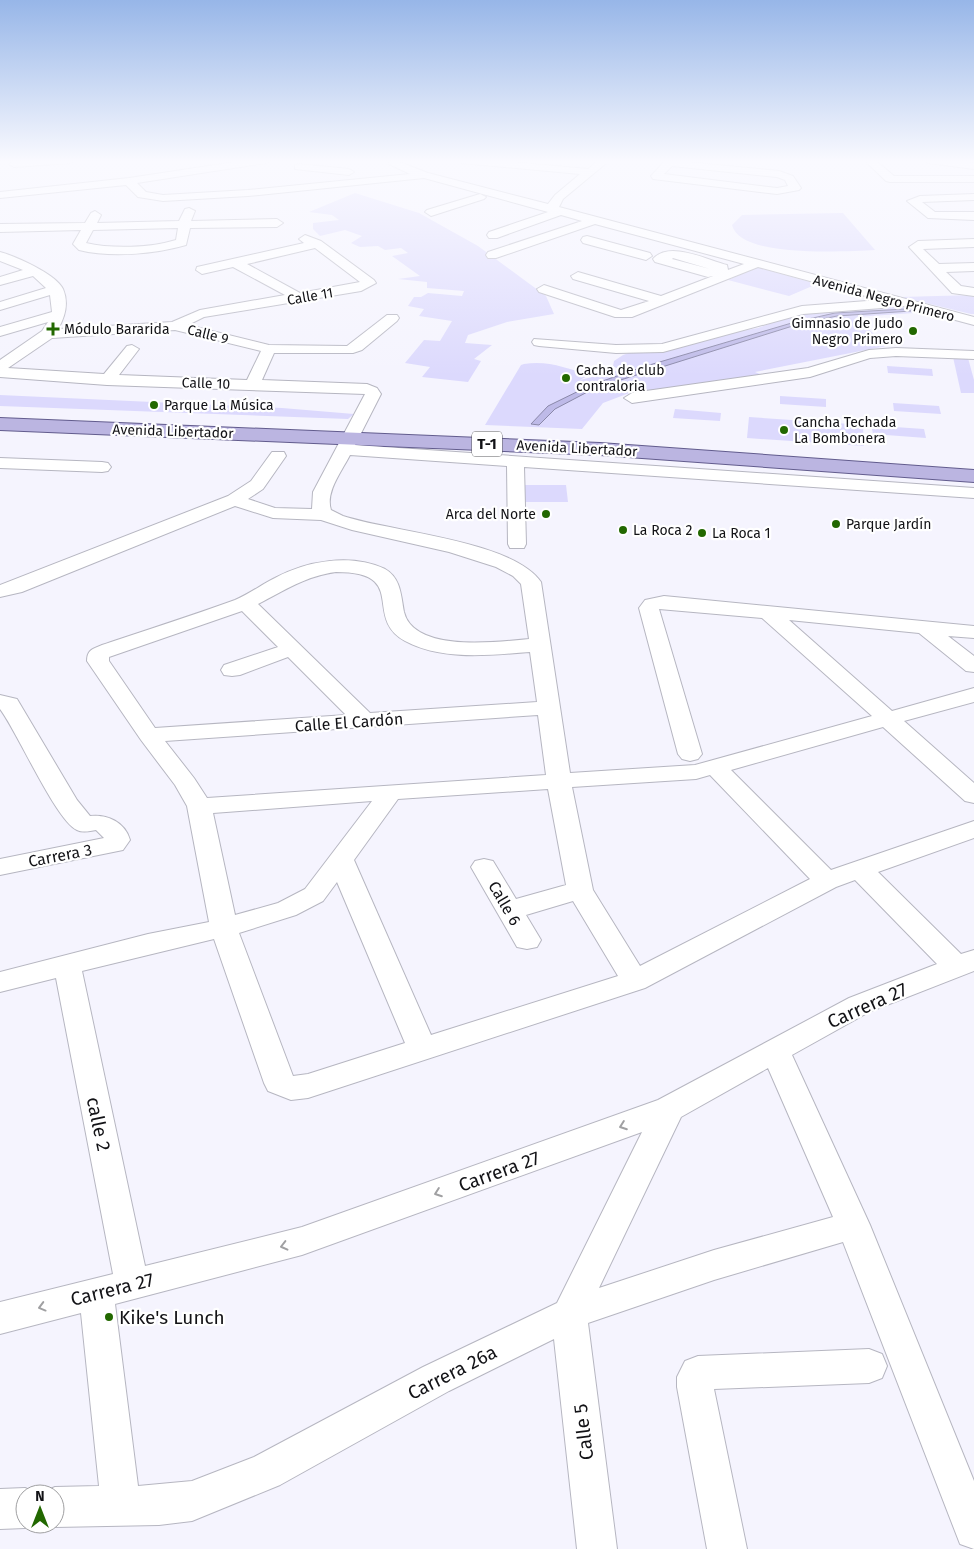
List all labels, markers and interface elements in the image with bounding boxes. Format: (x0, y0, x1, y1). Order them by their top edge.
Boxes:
street label: Avenida Negro Primero (811, 271, 956, 326)
street label: Calle 11 (286, 284, 334, 309)
place label: Gimnasio de Judo Negro Primero (791, 315, 903, 348)
place label: Módulo Bararida (64, 321, 170, 338)
street label: Calle 9 (185, 321, 230, 348)
marker: Módulo Bararida (46, 322, 60, 336)
marker: Gimnasio de Judo Negro Primero (907, 325, 919, 337)
place label: Cacha de club contraloria (576, 362, 665, 395)
marker: Cacha de club contraloria (560, 372, 572, 384)
street label: Calle 10 (181, 374, 231, 393)
place label: Parque La Música (164, 397, 274, 414)
marker: Parque La Música (148, 399, 160, 411)
place label: Cancha Techada La Bombonera (794, 414, 896, 447)
street label: Avenida Libertador (112, 421, 234, 442)
marker: Cancha Techada La Bombonera (778, 424, 790, 436)
road number: T-1 (472, 432, 502, 456)
street label: Avenida Libertador (516, 437, 638, 460)
place label: Arca del Norte (446, 506, 536, 523)
marker: Arca del Norte (540, 508, 552, 520)
place label: Parque Jardín (846, 516, 931, 533)
marker: Parque Jardín (830, 518, 842, 530)
place label: La Roca 2 (633, 522, 692, 539)
marker: La Roca 2 (617, 524, 629, 536)
place label: La Roca 1 (712, 525, 771, 542)
marker: La Roca 1 (696, 527, 708, 539)
street label: Calle El Cardón (294, 709, 404, 736)
street label: Carrera 3 (27, 840, 94, 871)
street label: Calle 6 (484, 878, 525, 929)
street label: Carrera 27 (824, 978, 911, 1033)
street label: calle 2 (82, 1095, 115, 1153)
one-way arrow (619, 1120, 628, 1130)
street label: Carrera 27 (455, 1146, 543, 1197)
one-way arrow (434, 1187, 442, 1197)
one-way arrow (279, 1240, 288, 1251)
street label: Carrera 27 (68, 1268, 156, 1311)
one-way arrow (37, 1301, 46, 1312)
place label: Kike's Lunch (119, 1306, 225, 1329)
marker: Kike's Lunch (103, 1311, 115, 1323)
street label: Carrera 26a (404, 1340, 501, 1405)
street label: Calle 5 (569, 1402, 598, 1461)
north arrow (15, 1484, 65, 1534)
text: N (35, 1488, 45, 1505)

